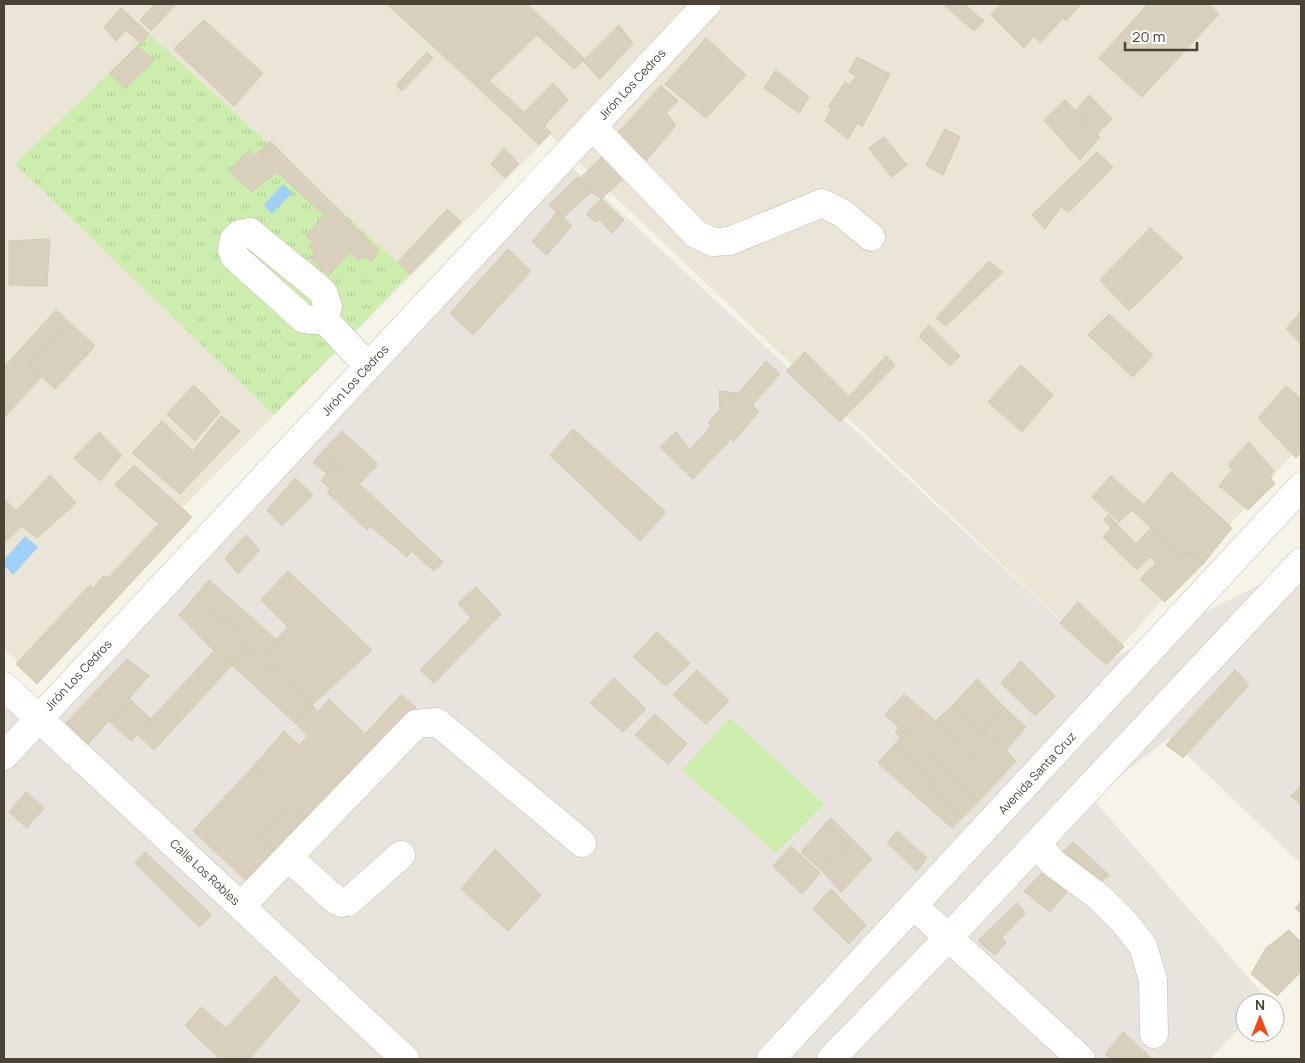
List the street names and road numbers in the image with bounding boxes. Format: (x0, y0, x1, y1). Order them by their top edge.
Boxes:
street label: Jirón Los Cedros (595, 45, 669, 123)
street label: Jirón Los Cedros (318, 341, 392, 419)
street label: Jirón Los Cedros (41, 636, 115, 714)
street label: Avenida Santa Cruz (994, 728, 1080, 818)
street label: Calle Los Robles (166, 835, 244, 909)

